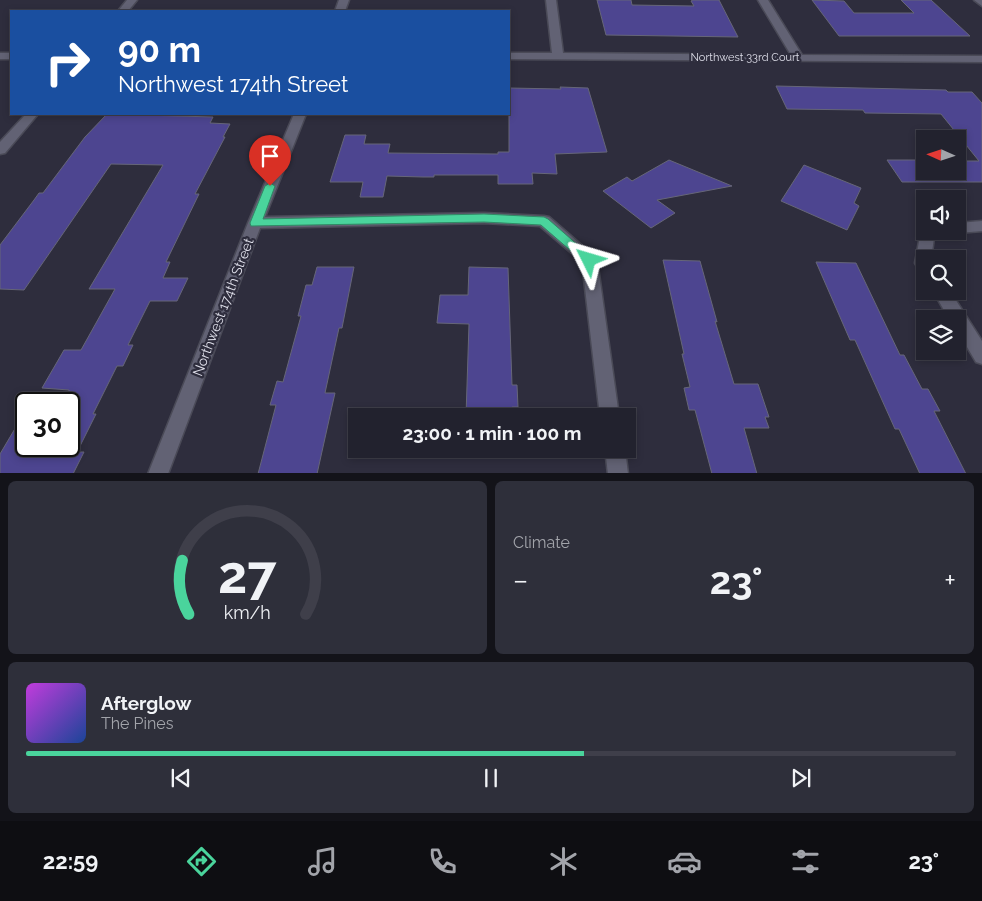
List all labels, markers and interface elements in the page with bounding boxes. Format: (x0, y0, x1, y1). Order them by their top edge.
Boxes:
text: 90 m (118, 29, 201, 70)
icon: right (35, 30, 100, 95)
street label: Northwest 33rd Court (690, 51, 800, 64)
text: Northwest 174th Street (118, 71, 348, 97)
north arrow (916, 130, 966, 180)
map controls (916, 130, 966, 360)
pin (249, 135, 291, 186)
icon: arrive (256, 142, 284, 170)
button: sound (916, 190, 966, 240)
position arrow (562, 233, 614, 285)
street label: Northwest 174th Street (189, 235, 257, 378)
button: search (916, 250, 966, 300)
button: layers (916, 310, 966, 360)
speed limit sign: 30 (15, 392, 80, 457)
text: 23:00 · 1 min · 100 m (402, 422, 582, 444)
text: Climate (513, 533, 570, 552)
text: 27 (218, 544, 278, 605)
text: 23° (710, 558, 763, 603)
text: − (513, 564, 528, 597)
text: + (944, 564, 956, 597)
text: km/h (224, 602, 271, 623)
text: Afterglow (101, 692, 191, 714)
text: The Pines (101, 714, 173, 733)
icon: previous (167, 764, 195, 792)
icon: pause (477, 764, 505, 792)
icon: next (787, 764, 815, 792)
icon: directions (184, 844, 219, 879)
icon: music (305, 844, 340, 879)
icon: phone (425, 844, 460, 879)
icon: climate (546, 844, 581, 879)
icon: car (667, 844, 702, 879)
icon: filters (788, 844, 823, 879)
text: 22:59 (43, 848, 98, 874)
text: 23° (908, 848, 939, 874)

